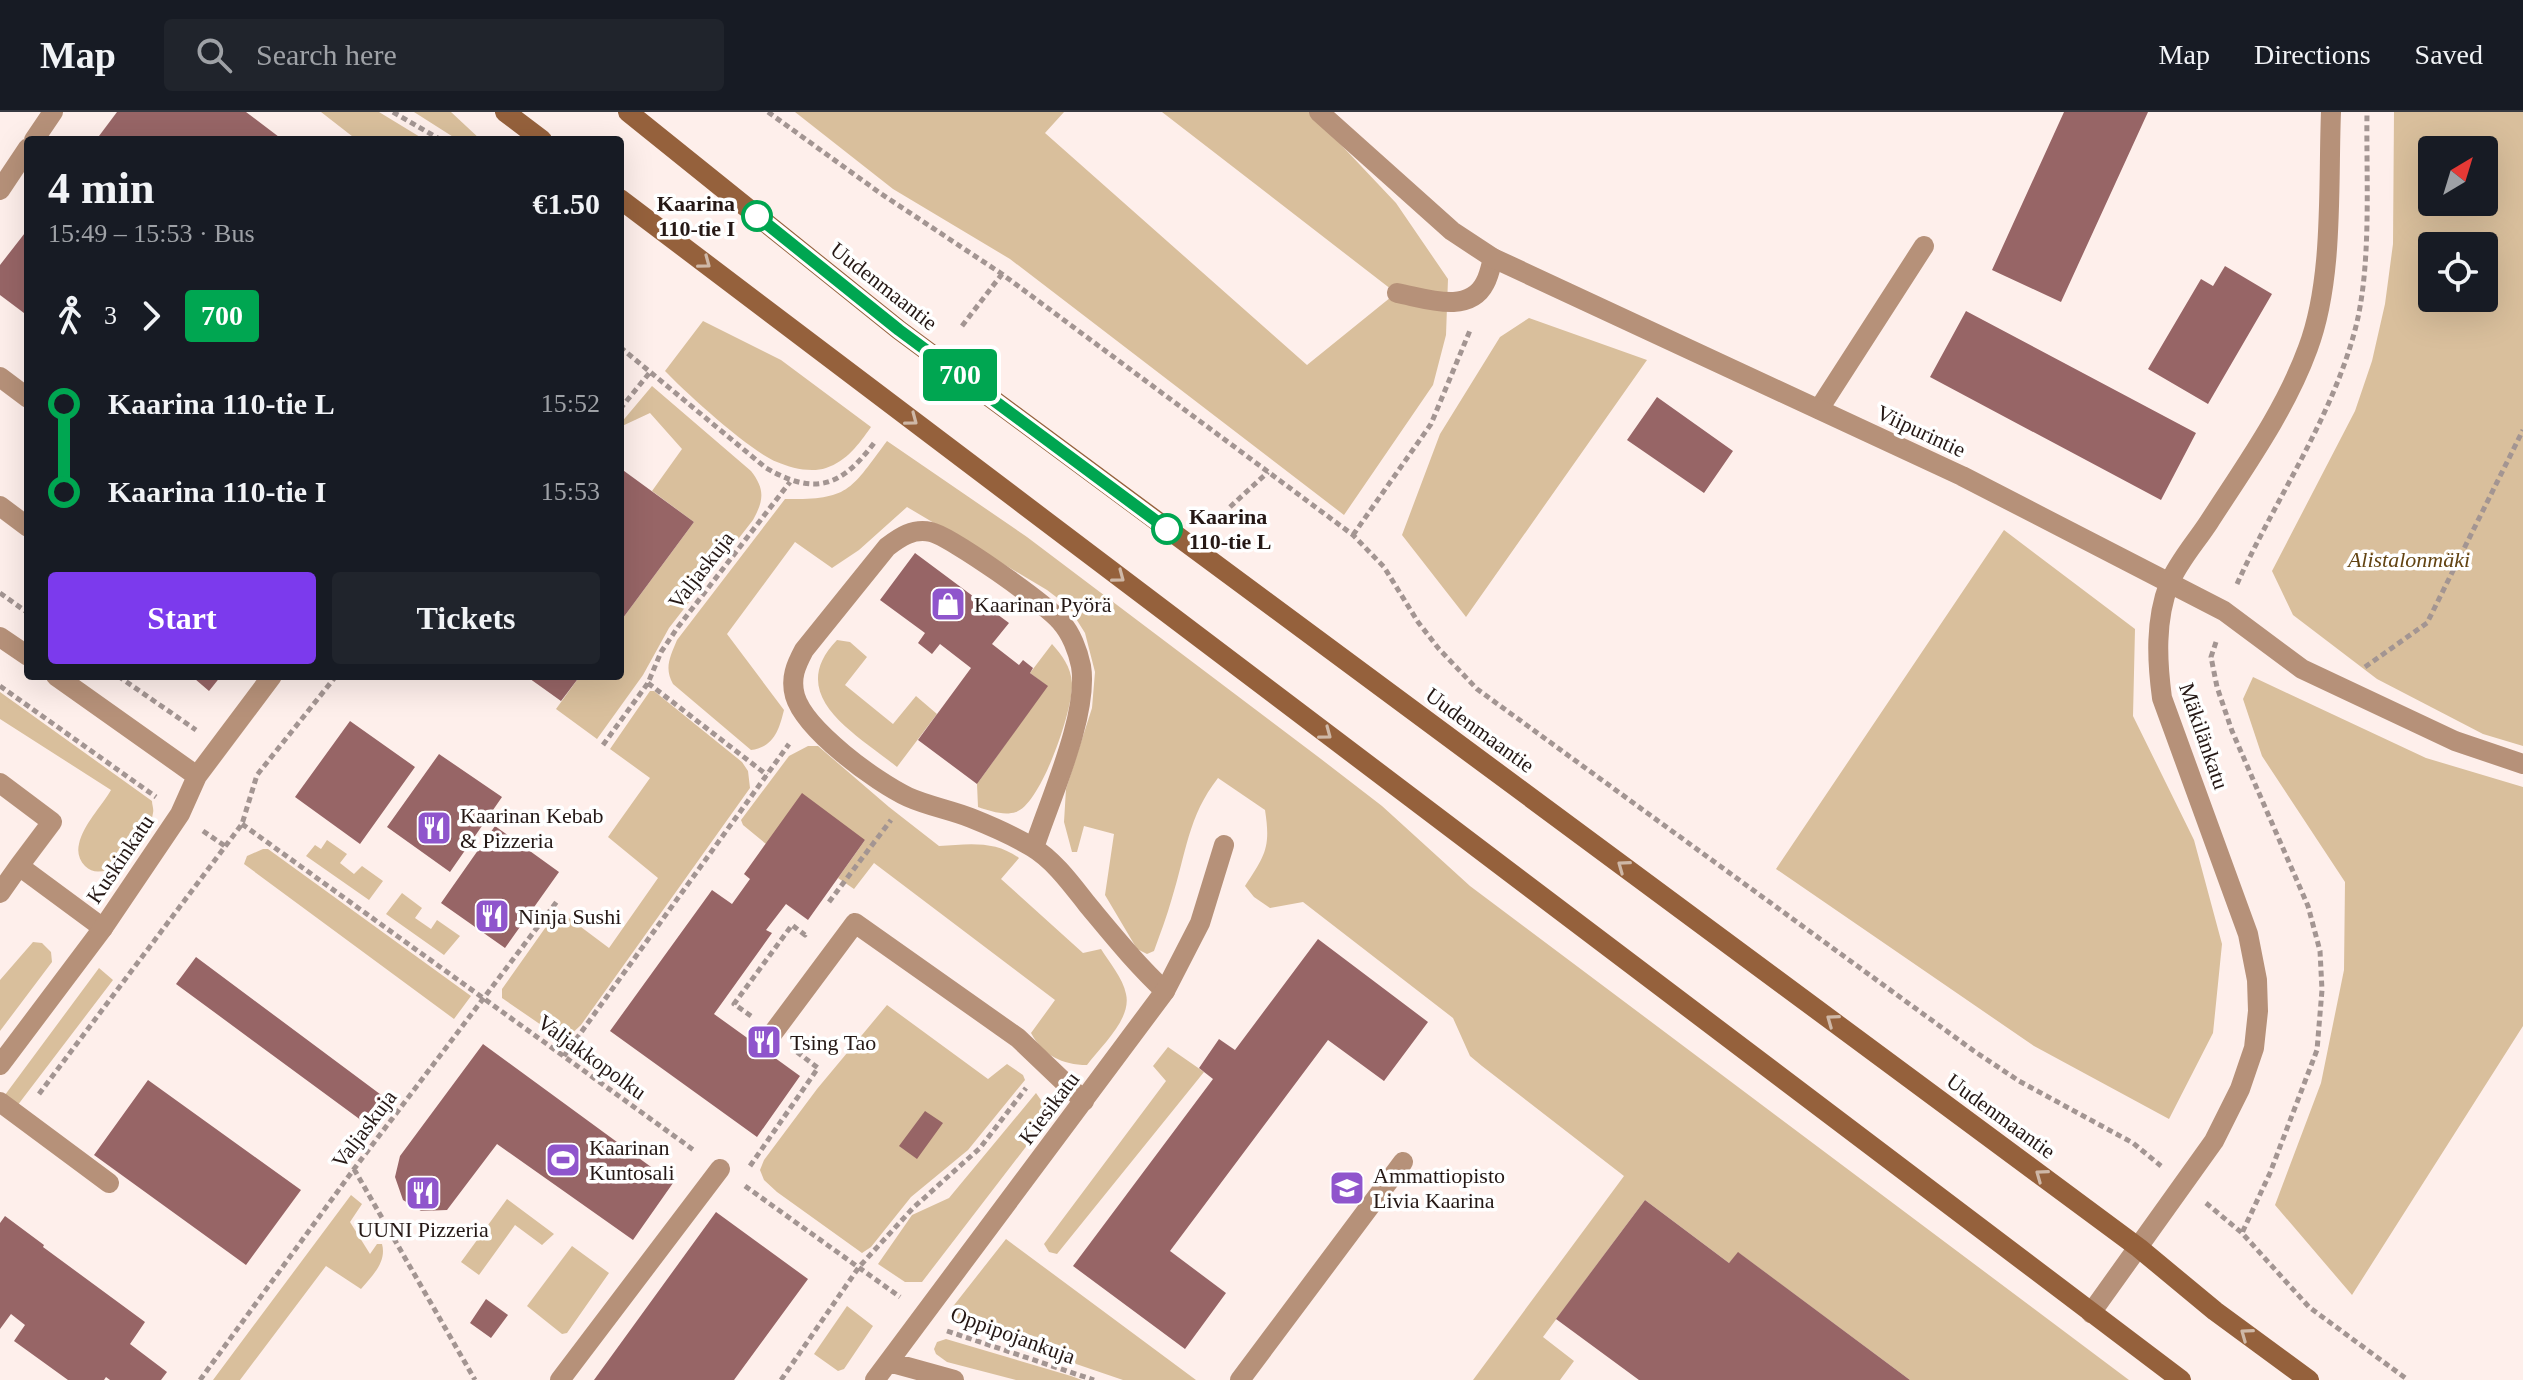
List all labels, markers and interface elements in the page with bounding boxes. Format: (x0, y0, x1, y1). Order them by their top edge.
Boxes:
search box (164, 19, 724, 91)
icon: search (192, 33, 236, 77)
text: Map (40, 34, 116, 76)
text: Search here (256, 38, 397, 71)
text: Map (2159, 39, 2210, 70)
text: Directions (2254, 39, 2371, 70)
text: Saved (2415, 39, 2483, 70)
north arrow (2418, 136, 2498, 216)
map controls (2418, 136, 2498, 312)
text: 4 min (48, 164, 154, 213)
text: €1.50 (533, 187, 600, 220)
place label: Kaarina 110-tie I (657, 191, 735, 241)
marker: Kaarina 110-tie I (742, 201, 772, 231)
text: 15:49 – 15:53 · Bus (48, 219, 255, 248)
button: locate (2418, 232, 2498, 312)
street label: Uudenmaantie (826, 237, 942, 335)
one-way arrow (696, 253, 710, 267)
icon: walk (48, 294, 92, 338)
icon: forward (129, 294, 173, 338)
text: 700 (201, 300, 243, 331)
text: 3 (104, 301, 117, 330)
line badge: 700 (914, 349, 1006, 401)
text: 700 (939, 359, 981, 390)
text: Kaarina 110-tie L (108, 387, 335, 420)
text: 15:52 (541, 389, 600, 418)
street label: Viipurintie (1873, 400, 1969, 462)
one-way arrow (903, 410, 918, 424)
text: Kaarina 110-tie I (108, 475, 326, 508)
text: 15:53 (541, 477, 600, 506)
place label: Kaarina 110-tie L (1189, 504, 1272, 554)
marker: Kaarina 110-tie L (1152, 514, 1182, 544)
street label: Valjaskuja (663, 526, 739, 614)
park label: Alistalonmäki (2346, 547, 2470, 572)
one-way arrow (1110, 567, 1125, 581)
button: Start (48, 572, 316, 664)
button: Tickets (332, 572, 600, 664)
shop icon: Kaarinan Pyörä (929, 585, 967, 623)
place label: Kaarinan Pyörä (974, 592, 1112, 617)
street label: Mäkilänkatu (2174, 679, 2234, 793)
street label: Uudenmaantie (1421, 682, 1539, 778)
one-way arrow (1318, 724, 1332, 738)
place label: Kaarinan Kebab & Pizzeria (460, 803, 604, 853)
restaurant icon: Kaarinan Kebab & Pizzeria (415, 809, 453, 847)
street label: Kuskinkatu (81, 810, 159, 908)
one-way arrow (1617, 861, 1631, 876)
restaurant icon: Ninja Sushi (473, 897, 511, 935)
place label: Ninja Sushi (518, 904, 621, 929)
street label: Valjakkopolku (533, 1009, 651, 1105)
one-way arrow (1826, 1016, 1840, 1030)
restaurant icon: Tsing Tao (745, 1023, 783, 1061)
place label: Tsing Tao (790, 1030, 876, 1055)
street label: Kiesikatu (1014, 1067, 1084, 1149)
street label: Uudenmaantie (1942, 1068, 2060, 1164)
street label: Valjaskuja (326, 1085, 402, 1173)
place label: Kaarinan Kuntosali (589, 1135, 675, 1185)
sports icon: Kaarinan Kuntosali (544, 1141, 582, 1179)
place label: Ammattiopisto Livia Kaarina (1373, 1163, 1505, 1213)
school or university icon: Ammattiopisto Livia Kaarina (1328, 1169, 1366, 1207)
one-way arrow (2035, 1170, 2049, 1185)
restaurant icon: UUNI Pizzeria (404, 1174, 442, 1212)
place label: UUNI Pizzeria (357, 1217, 489, 1242)
street label: Oppipojankuja (947, 1301, 1079, 1369)
one-way arrow (2241, 1329, 2255, 1343)

